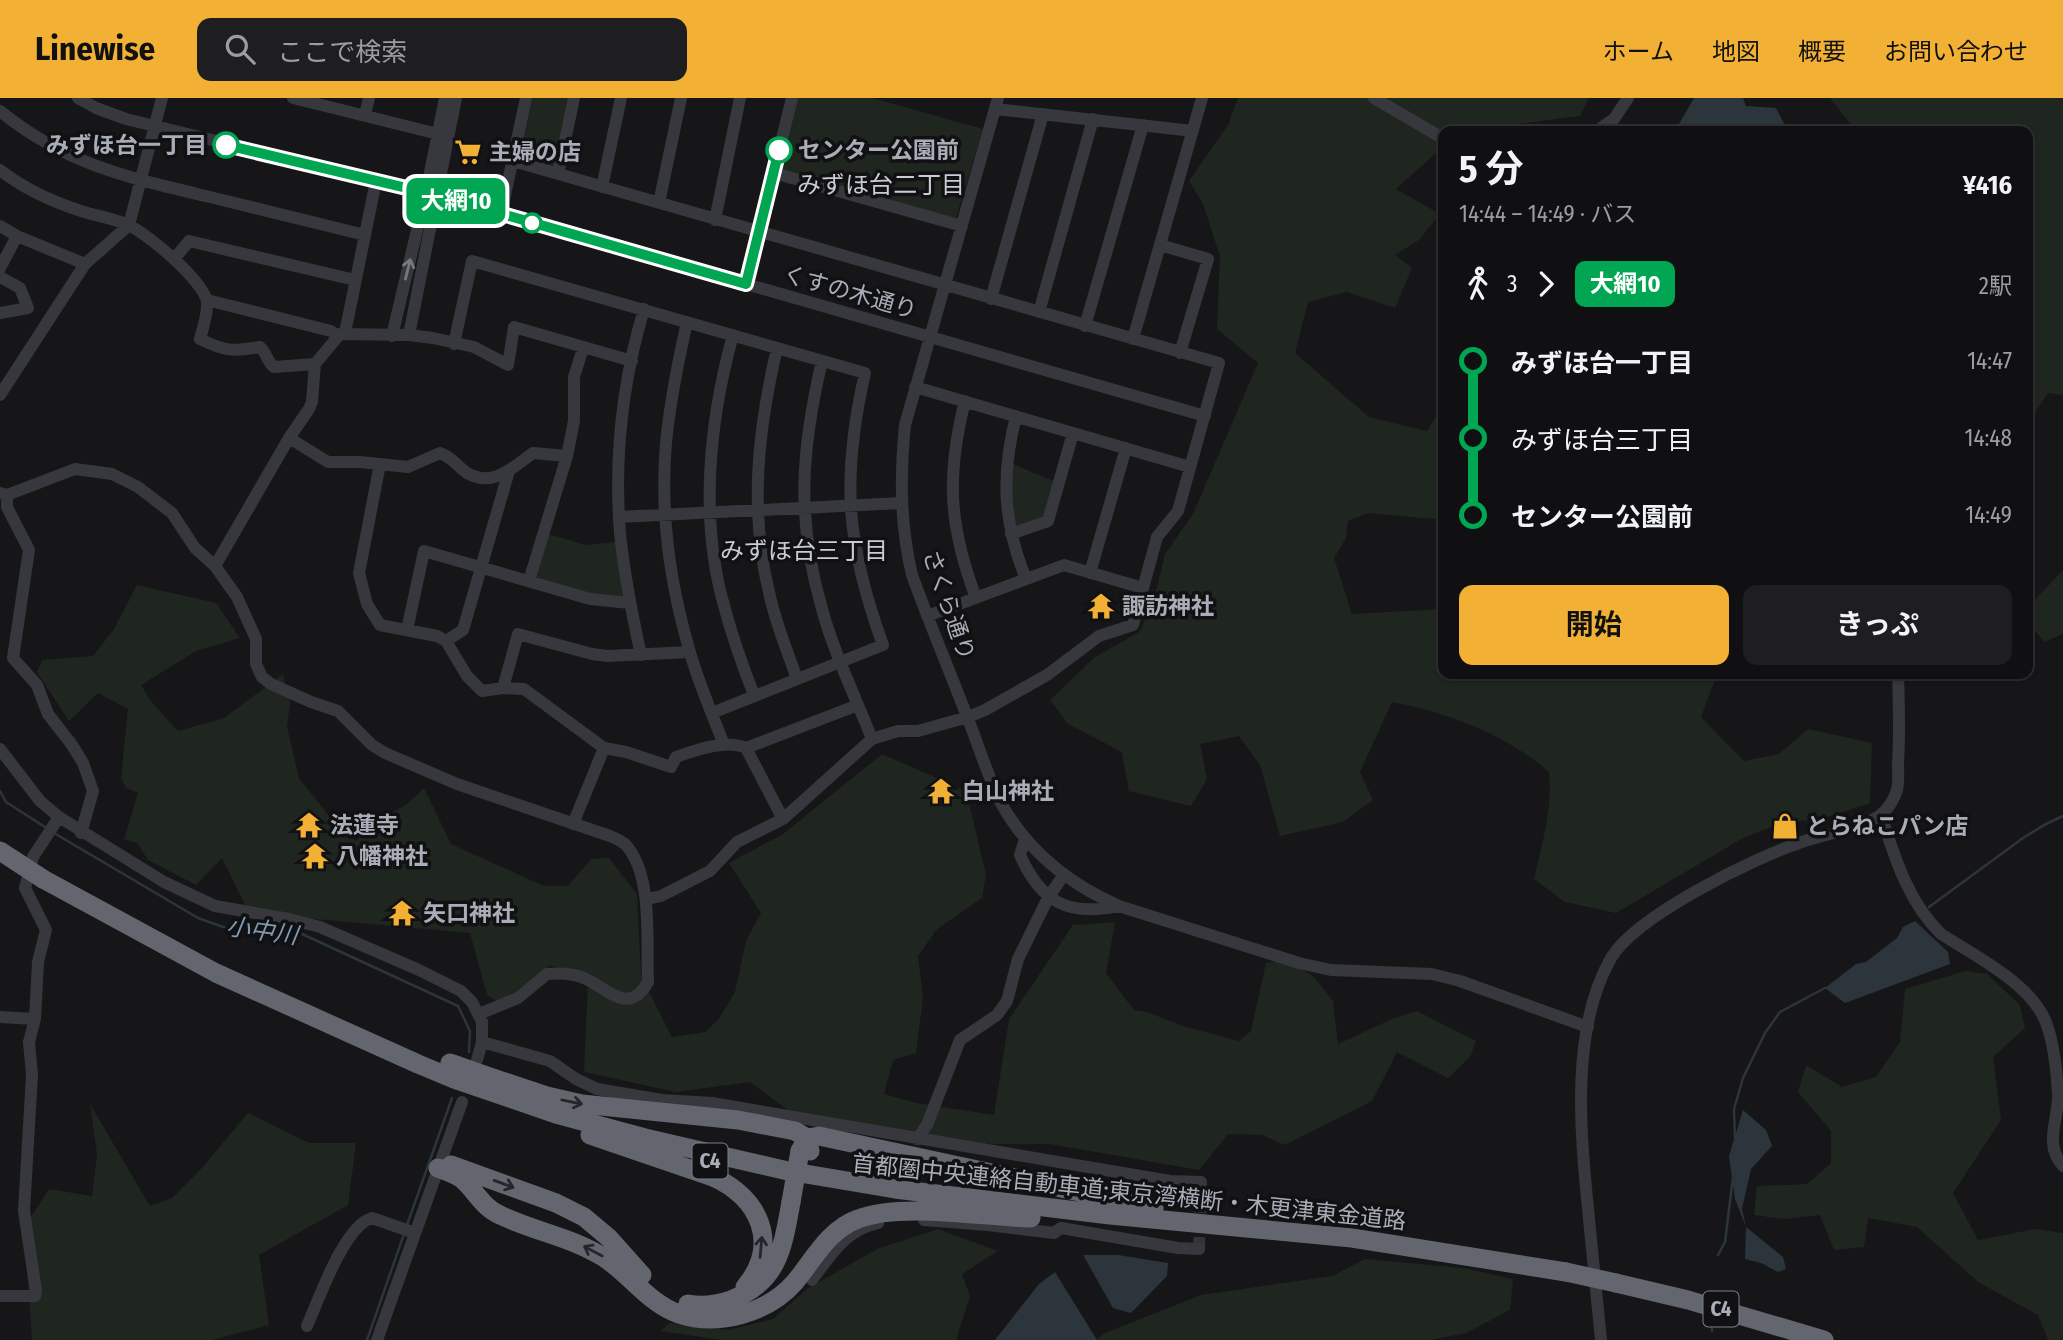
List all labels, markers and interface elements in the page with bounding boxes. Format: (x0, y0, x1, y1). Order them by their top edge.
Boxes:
search box (197, 18, 687, 81)
text: Linewise (35, 29, 155, 69)
icon: search (221, 30, 259, 68)
text: ここで検索 (277, 37, 407, 68)
text: ホーム (1603, 38, 1674, 66)
text: 地図 (1712, 38, 1760, 66)
text: 概要 (1798, 38, 1846, 66)
text: お問い合わせ (1884, 38, 2028, 66)
place label: みずほ台一丁目 (46, 131, 207, 159)
marker: みずほ台一丁目 (213, 132, 239, 158)
place label: センター公園前 (798, 136, 959, 164)
supermarket icon: 主婦の店 (453, 137, 483, 167)
marker: センター公園前 (766, 137, 792, 163)
place label: 主婦の店 (489, 138, 581, 166)
text: 5 分 (1459, 146, 1524, 192)
text: ¥416 (1963, 170, 2012, 201)
district label: みずほ台二丁目 (797, 171, 965, 199)
line badge: 大網10 (407, 178, 505, 224)
text: 大網10 (420, 187, 492, 215)
text: 14:44 – 14:49 · バス (1459, 200, 1636, 228)
unlabelled marker (522, 213, 542, 233)
one-way arrow (402, 258, 415, 281)
street label: くすの木通り (780, 260, 920, 324)
icon: walk (1459, 265, 1497, 303)
icon: forward (1527, 265, 1565, 303)
text: 3 (1507, 270, 1517, 298)
text: 大網10 (1589, 270, 1661, 298)
text: 2駅 (1979, 272, 2012, 300)
text: 14:47 (1967, 347, 2012, 375)
text: みずほ台一丁目 (1511, 348, 1693, 379)
text: 14:48 (1965, 424, 2012, 452)
text: みずほ台三丁目 (1511, 425, 1693, 456)
text: 14:49 (1965, 501, 2012, 529)
text: センター公園前 (1511, 502, 1693, 533)
district label: みずほ台三丁目 (720, 537, 888, 565)
street label: さくら通り (917, 546, 981, 664)
button: 開始 (1459, 585, 1729, 665)
button: きっぷ (1743, 585, 2012, 665)
temple icon: 諏訪神社 (1086, 591, 1116, 621)
place label: 諏訪神社 (1122, 592, 1214, 620)
temple icon: 白山神社 (926, 776, 956, 806)
place label: 白山神社 (962, 777, 1054, 805)
temple icon: 法蓮寺 (294, 810, 324, 840)
place label: 法蓮寺 (330, 811, 399, 839)
shop icon: とらねこパン店 (1770, 811, 1800, 841)
place label: とらねこパン店 (1806, 812, 1968, 840)
temple icon: 八幡神社 (300, 841, 330, 871)
place label: 八幡神社 (336, 842, 428, 870)
temple icon: 矢口神社 (387, 898, 417, 928)
place label: 矢口神社 (423, 899, 515, 927)
water label: 小中川 (224, 912, 303, 950)
one-way arrow (560, 1095, 583, 1109)
road number: C4 (692, 1144, 728, 1178)
street label: 首都圏中央連絡自動車道;東京湾横断・木更津東金道路 (851, 1149, 1407, 1235)
one-way arrow (493, 1179, 515, 1192)
one-way arrow (755, 1236, 768, 1259)
one-way arrow (583, 1244, 604, 1258)
road number: C4 (1704, 1292, 1738, 1326)

